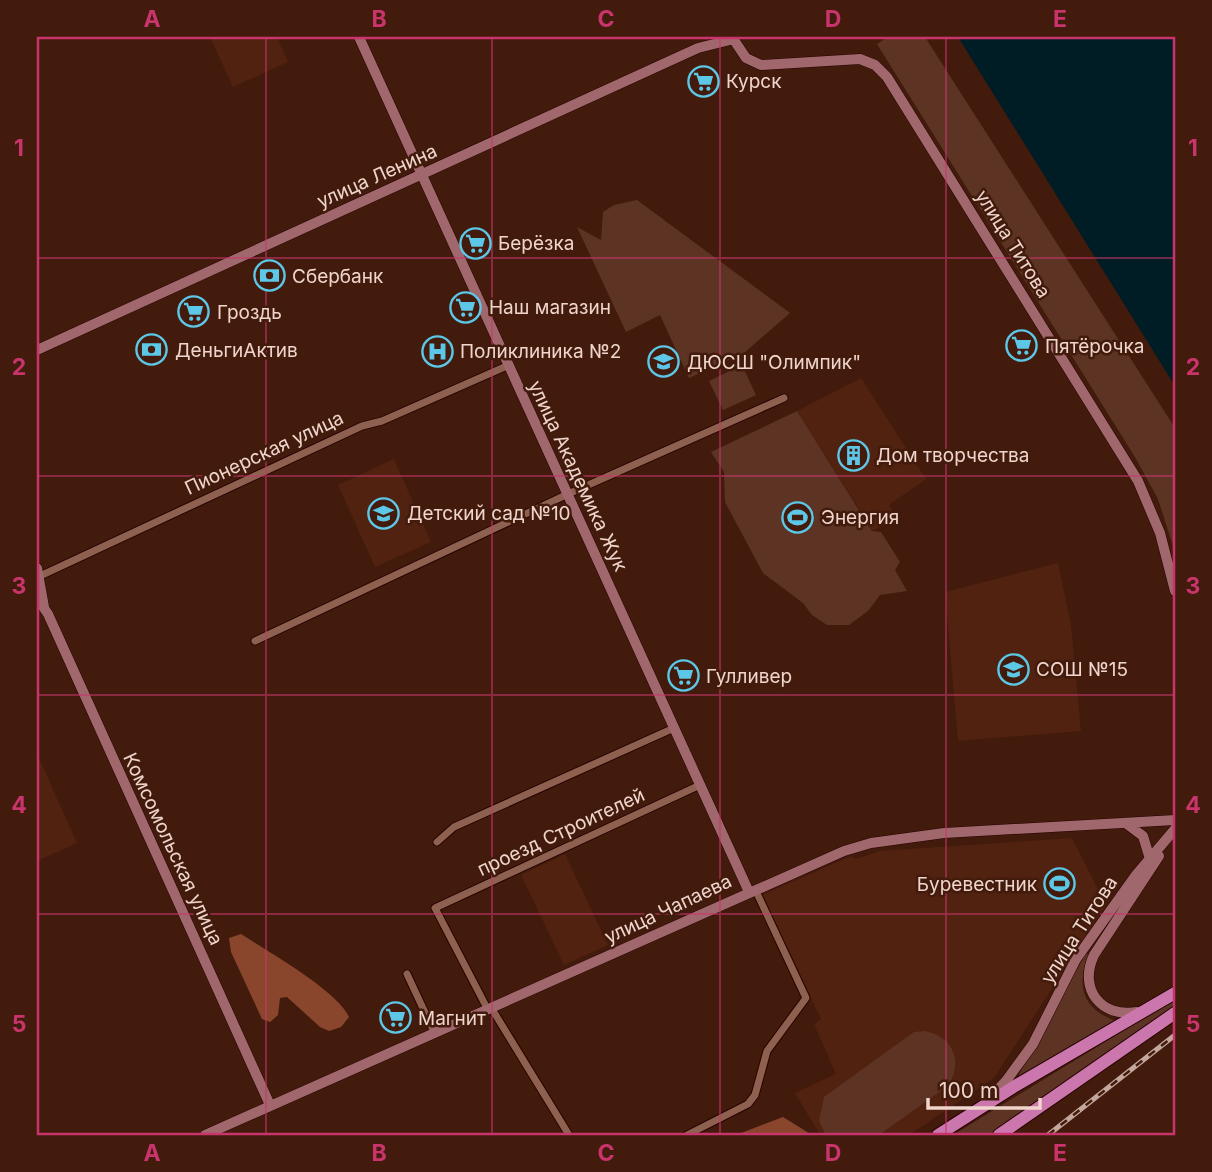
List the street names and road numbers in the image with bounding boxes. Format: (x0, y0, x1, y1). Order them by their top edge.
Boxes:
street label: улица Ленина (313, 139, 441, 213)
street label: улица Титова (971, 186, 1055, 302)
street label: улица Академика Жук (524, 377, 633, 576)
street label: Пионерская улица (181, 406, 347, 500)
street label: Комсомольская улица (118, 749, 228, 949)
street label: проезд Строителей (474, 783, 648, 881)
street label: улица Чапаева (601, 869, 735, 949)
street label: улица Титова (1036, 872, 1122, 988)

